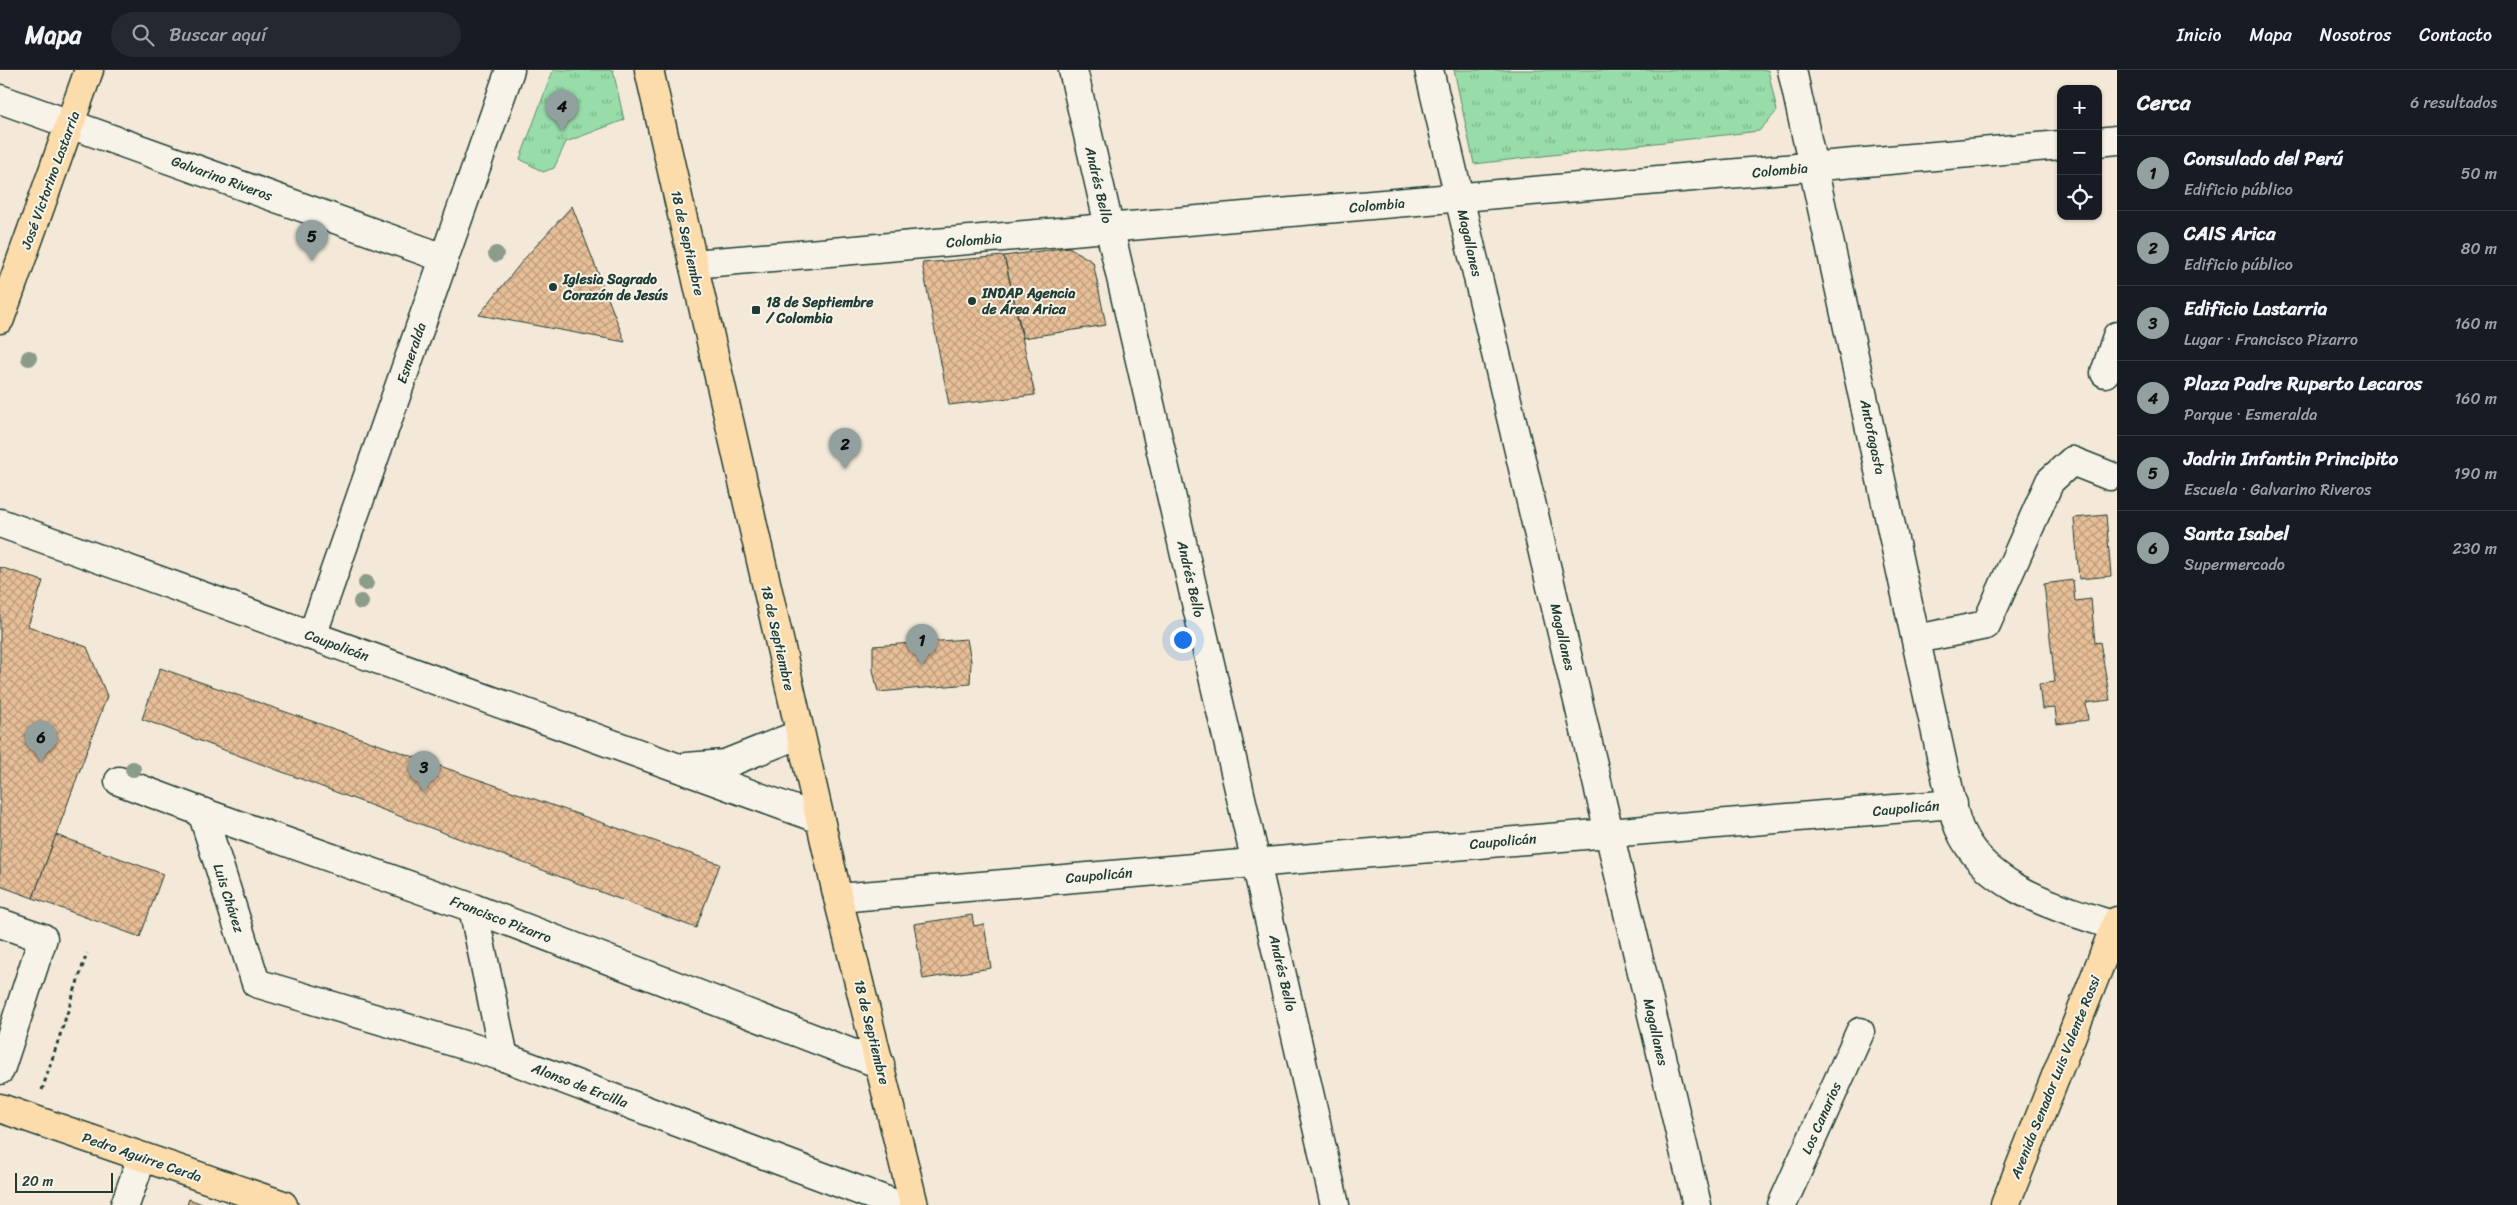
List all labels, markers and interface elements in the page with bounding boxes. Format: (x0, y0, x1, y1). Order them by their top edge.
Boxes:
search box (111, 12, 461, 57)
text: Mapa (25, 14, 81, 56)
text: Buscar aquí (169, 18, 266, 51)
text: Inicio (2177, 19, 2222, 51)
text: Mapa (2250, 19, 2292, 51)
text: Nosotros (2320, 19, 2391, 51)
text: Contacto (2419, 19, 2492, 51)
icon: search (129, 21, 157, 49)
text: Cerca (2137, 84, 2191, 122)
map controls (2057, 85, 2102, 220)
button: + (2057, 85, 2102, 130)
text: 6 resultados (2410, 88, 2497, 117)
pin: 4 (546, 90, 578, 131)
street label: José Victorino Lastarria (14, 108, 87, 254)
button: − (2057, 130, 2102, 175)
text: Consulado del Perú (2184, 142, 2343, 175)
street label: Andrés Bello (1077, 143, 1119, 226)
street label: Galvarino Riveros (168, 149, 276, 209)
street label: Colombia (1751, 156, 1809, 185)
text: 1 (2150, 159, 2156, 188)
text: 50 m (2461, 159, 2497, 188)
button: locate (2057, 175, 2102, 220)
text: Edificio público (2184, 175, 2293, 204)
street label: 18 de Septiembre (663, 188, 712, 298)
street label: Colombia (1348, 191, 1406, 220)
street label: Magallanes (1450, 207, 1490, 280)
text: CAIS Arica (2184, 217, 2275, 250)
pin: 5 (296, 220, 328, 261)
street label: Colombia (945, 226, 1003, 255)
text: 2 (2148, 234, 2158, 263)
text: 80 m (2461, 234, 2497, 263)
text: Edificio público (2184, 250, 2293, 279)
place label: Iglesia Sagrado Corazón de Jesús (562, 267, 668, 308)
marker: Iglesia Sagrado Corazón de Jesús (547, 281, 559, 293)
place label: INDAP Agencia de Área Arica (981, 281, 1076, 322)
place label: 18 de Septiembre / Colombia (765, 290, 874, 331)
text: Edificio Lastarria (2184, 292, 2327, 325)
marker: INDAP Agencia de Área Arica (966, 295, 978, 307)
marker: 18 de Septiembre / Colombia (750, 304, 762, 316)
text: 3 (2149, 309, 2157, 338)
text: 160 m (2454, 309, 2497, 338)
street label: Esmeralda (389, 319, 434, 387)
text: Lugar · Francisco Pizarro (2184, 325, 2358, 354)
text: Plaza Padre Ruperto Lecaros (2184, 367, 2422, 400)
text: 4 (2148, 384, 2158, 413)
text: 160 m (2454, 384, 2497, 413)
street label: Antofagasta (1852, 396, 1893, 477)
text: Parque · Esmeralda (2184, 400, 2317, 429)
pin: 2 (829, 428, 861, 469)
text: Jadrin Infantin Principito (2184, 442, 2398, 475)
text: 5 (2148, 459, 2158, 488)
text: 190 m (2454, 459, 2497, 488)
text: Escuela · Galvarino Riveros (2184, 475, 2371, 504)
text: Santa Isabel (2184, 517, 2289, 550)
text: 6 (2148, 534, 2158, 563)
text: 230 m (2452, 534, 2497, 563)
street label: Andrés Bello (1169, 537, 1211, 620)
text: Supermercado (2184, 550, 2285, 579)
street label: 18 de Septiembre (753, 583, 802, 693)
street label: Magallanes (1543, 601, 1583, 674)
street label: Caupolicán (301, 622, 373, 669)
pin: 1 (906, 624, 938, 665)
your location (1170, 627, 1196, 653)
pin: 6 (25, 721, 57, 762)
pin: 3 (408, 751, 440, 792)
street label: Caupolicán (1872, 793, 1941, 824)
street label: Caupolicán (1469, 826, 1538, 857)
street label: Luis Chávez (206, 860, 252, 936)
street label: Caupolicán (1065, 860, 1134, 891)
street label: Francisco Pizarro (446, 889, 555, 950)
street label: Andrés Bello (1261, 931, 1303, 1014)
street label: Avenida Senador Luis Valente Rossi (2003, 971, 2108, 1183)
street label: 18 de Septiembre (846, 977, 897, 1087)
street label: Magallanes (1636, 996, 1676, 1069)
street label: Alonso de Ercilla (527, 1055, 633, 1116)
street label: Los Canarios (1794, 1077, 1849, 1159)
street label: Pedro Aguirre Cerda (79, 1125, 205, 1190)
text: 20 m (22, 1169, 53, 1194)
scale bar (15, 1170, 112, 1193)

